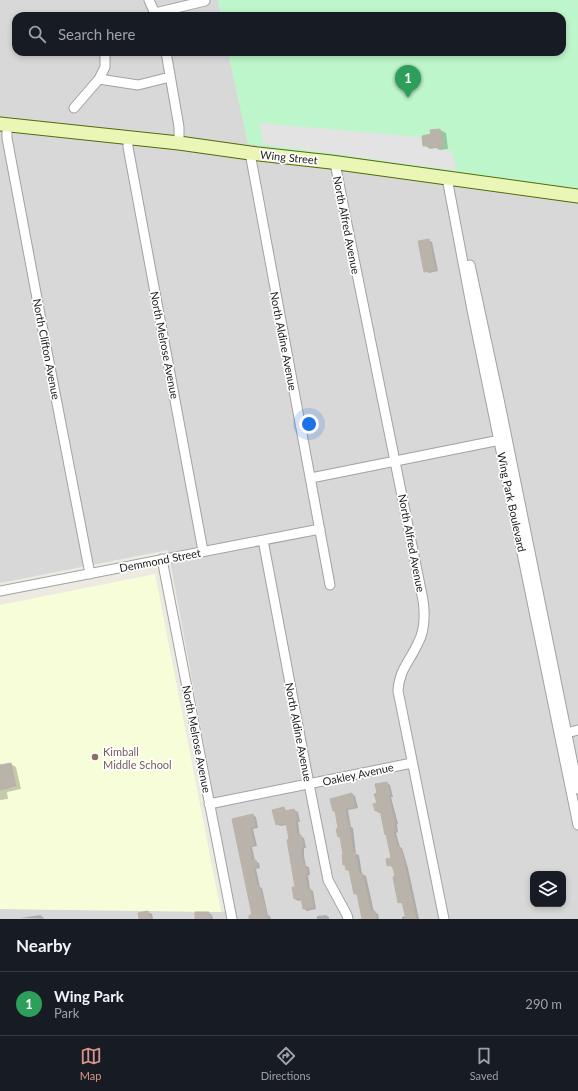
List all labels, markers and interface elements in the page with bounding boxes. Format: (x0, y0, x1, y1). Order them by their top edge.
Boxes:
search box (12, 12, 566, 56)
icon: search (26, 23, 48, 45)
text: Search here (58, 25, 135, 43)
pin: 1 (395, 65, 421, 98)
street label: Wing Street (260, 148, 318, 166)
street label: North Alfred Avenue (331, 175, 363, 275)
street label: North Melrose Avenue (148, 290, 182, 400)
street label: North Aldine Avenue (268, 290, 300, 392)
street label: North Clifton Avenue (31, 297, 63, 401)
your location (299, 414, 319, 434)
street label: Wing Park Boulevard (495, 451, 529, 553)
street label: North Alfred Avenue (396, 493, 428, 593)
street label: Demmond Street (118, 546, 202, 574)
street label: North Aldine Avenue (283, 681, 315, 783)
street label: North Melrose Avenue (180, 684, 214, 794)
place label: Kimball Middle School (103, 745, 172, 771)
marker: Kimball Middle School (90, 752, 100, 762)
street label: Oakley Avenue (321, 760, 395, 788)
map controls (530, 871, 566, 907)
button: layers (530, 871, 566, 907)
text: Nearby (16, 935, 71, 956)
text: Wing Park (54, 987, 124, 1005)
text: 1 (25, 996, 33, 1012)
text: 290 m (525, 996, 562, 1012)
text: Park (54, 1005, 79, 1021)
tab: Map (80, 1045, 102, 1082)
tab: Directions (261, 1045, 310, 1082)
tab: Saved (470, 1045, 498, 1082)

